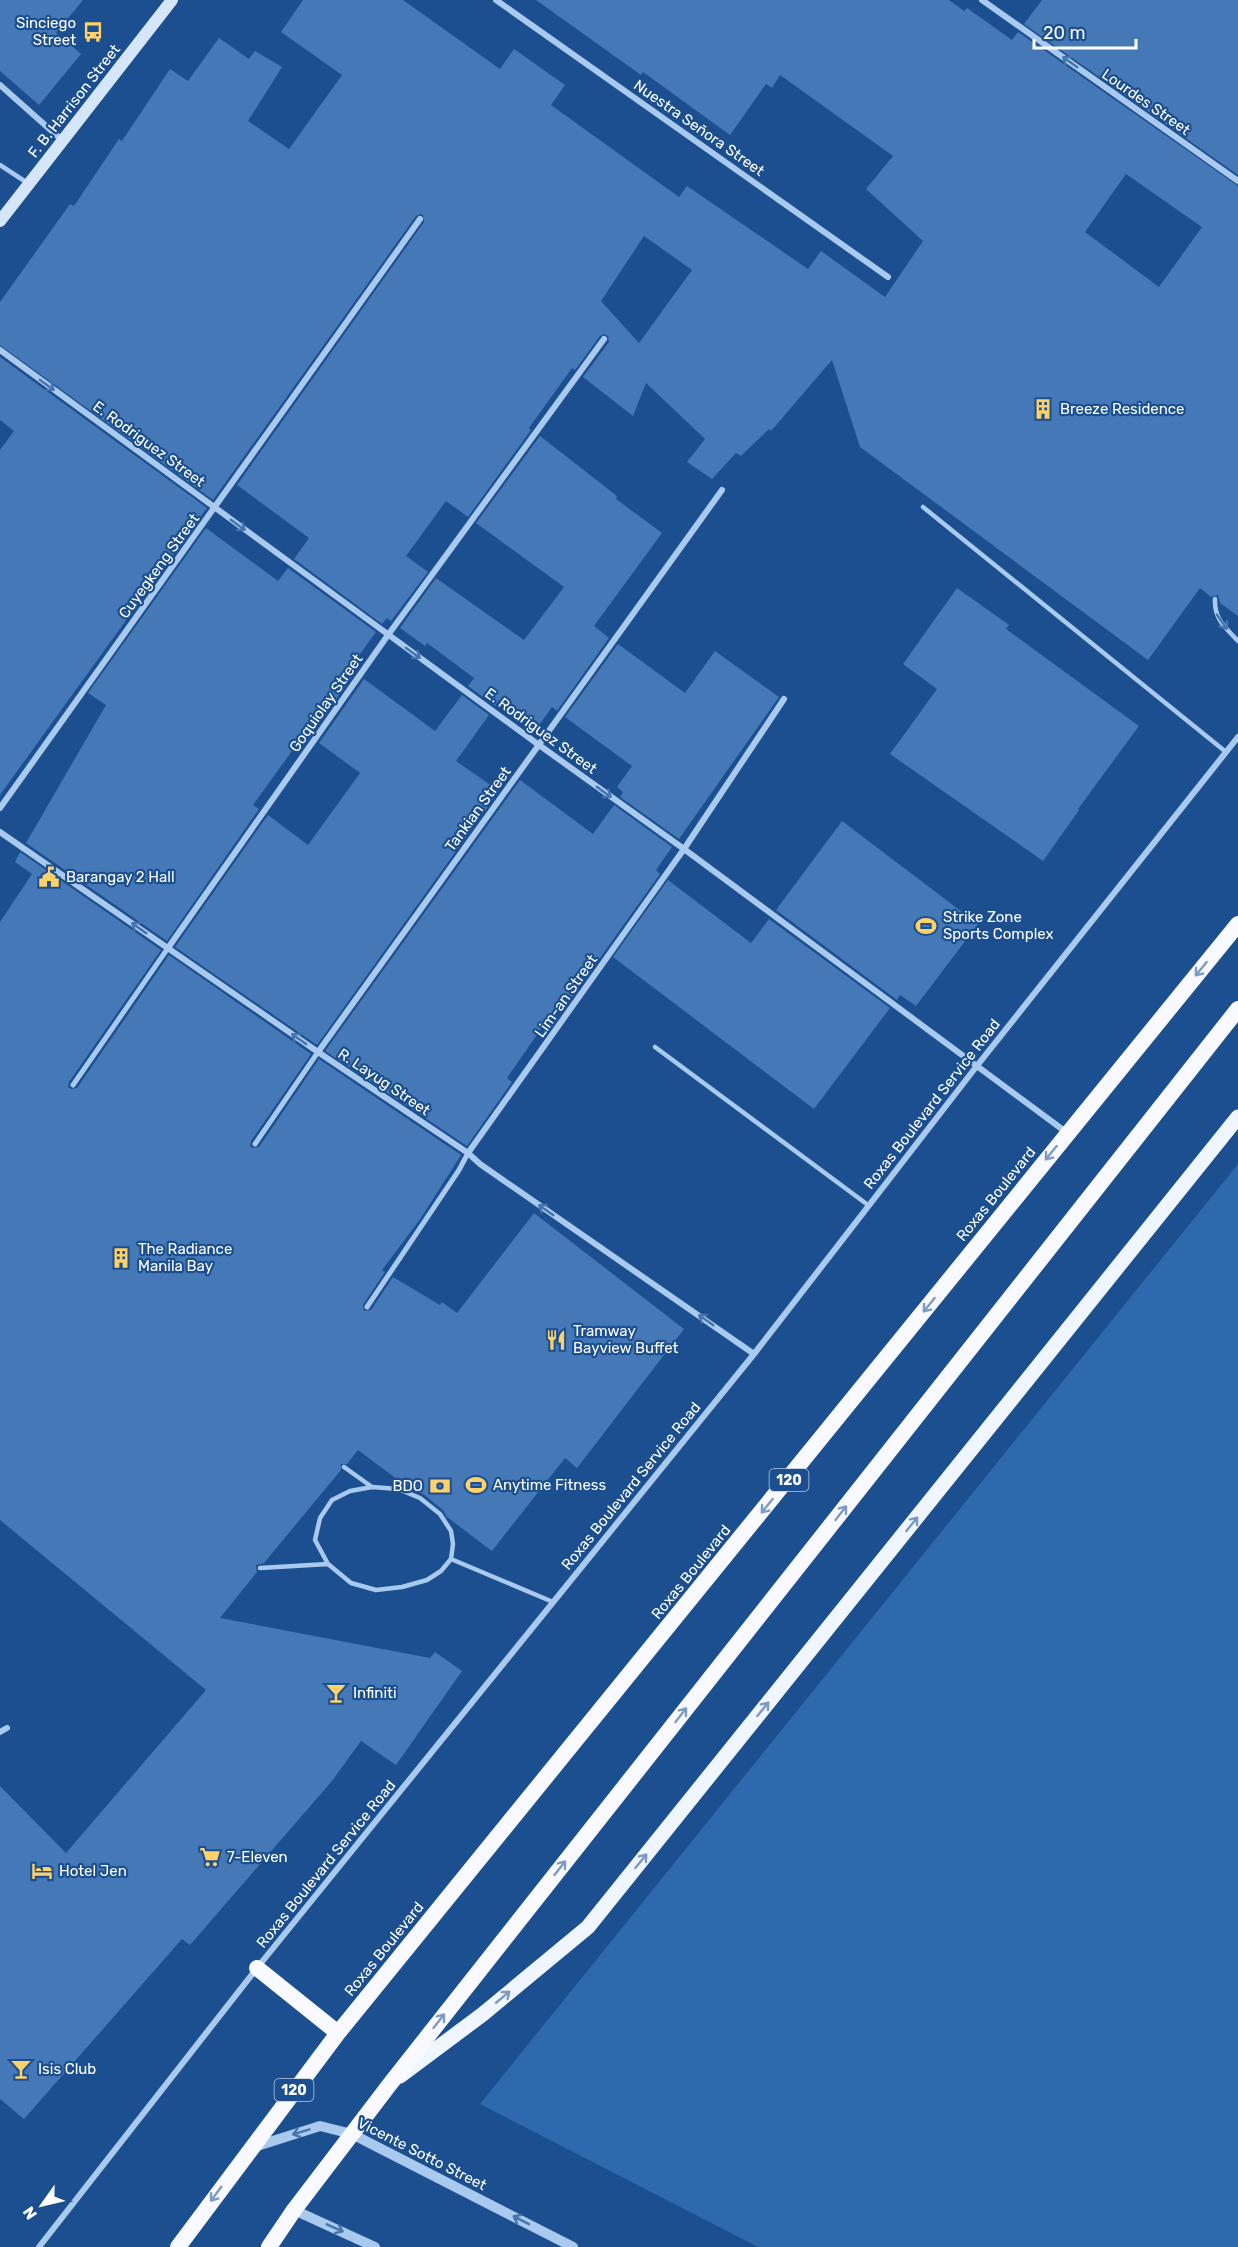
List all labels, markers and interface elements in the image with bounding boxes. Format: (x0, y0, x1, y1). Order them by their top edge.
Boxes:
scale bar (1034, 12, 1136, 50)
place label: Sinciego Street (16, 14, 76, 49)
bus stop icon: Sinciego Street (81, 20, 105, 44)
text: 20 m (1043, 22, 1085, 44)
street label: F. B. Harrison Street (24, 41, 124, 161)
one-way arrow (1063, 56, 1079, 68)
street label: Lourdes Street (1098, 65, 1194, 139)
street label: Nuestra Señora Street (630, 76, 768, 180)
one-way arrow (39, 379, 55, 391)
street label: E. Rodriguez Street (89, 397, 209, 491)
building icon: Breeze Residence (1031, 397, 1055, 421)
place label: Breeze Residence (1060, 400, 1184, 418)
street label: Cuyegkeng Street (115, 510, 203, 622)
one-way arrow (230, 519, 246, 531)
one-way arrow (1215, 613, 1228, 630)
one-way arrow (404, 646, 420, 659)
street label: Goquiolay Street (285, 650, 367, 756)
street label: E. Rodriguez Street (481, 684, 601, 778)
street label: Tankian Street (441, 763, 515, 855)
one-way arrow (596, 786, 612, 798)
public building icon: Barangay 2 Hall (37, 865, 61, 889)
place label: Barangay 2 Hall (66, 868, 175, 886)
place label: Strike Zone Sports Complex (943, 908, 1054, 943)
sports icon: Strike Zone Sports Complex (914, 914, 938, 938)
one-way arrow (131, 922, 147, 934)
street label: Lim-an Street (531, 951, 601, 1041)
one-way arrow (1195, 961, 1208, 977)
street label: Roxas Boulevard Service Road (860, 1015, 1004, 1193)
one-way arrow (291, 1033, 308, 1045)
street label: R. Layug Street (335, 1045, 434, 1119)
street label: Roxas Boulevard (953, 1143, 1039, 1245)
one-way arrow (1045, 1145, 1058, 1161)
one-way arrow (538, 1204, 554, 1216)
place label: The Radiance Manila Bay (138, 1240, 232, 1275)
building icon: The Radiance Manila Bay (109, 1246, 133, 1270)
one-way arrow (923, 1297, 936, 1313)
one-way arrow (698, 1314, 715, 1326)
place label: Tramway Bayview Buffet (573, 1322, 679, 1357)
restaurant icon: Tramway Bayview Buffet (544, 1328, 568, 1352)
street label: Roxas Boulevard Service Road (558, 1398, 704, 1574)
road number: 120 (770, 1469, 808, 1491)
sports icon: Anytime Fitness (464, 1473, 488, 1497)
bank icon: BDO (428, 1474, 452, 1498)
place label: Anytime Fitness (493, 1476, 606, 1494)
place label: BDO (392, 1477, 423, 1495)
one-way arrow (761, 1498, 774, 1514)
one-way arrow (834, 1505, 847, 1521)
one-way arrow (905, 1516, 918, 1532)
street label: Roxas Boulevard (648, 1521, 734, 1623)
bar icon: Infiniti (324, 1681, 348, 1705)
place label: Infiniti (353, 1684, 397, 1702)
one-way arrow (757, 1701, 770, 1717)
one-way arrow (674, 1707, 687, 1723)
street label: Roxas Boulevard Service Road (253, 1776, 399, 1952)
supermarket icon: 7-Eleven (198, 1845, 222, 1869)
place label: 7-Eleven (227, 1848, 288, 1866)
one-way arrow (635, 1853, 648, 1869)
hotel icon: Hotel Jen (30, 1859, 54, 1883)
one-way arrow (554, 1860, 567, 1876)
place label: Hotel Jen (59, 1862, 127, 1880)
street label: Roxas Boulevard (341, 1898, 427, 2000)
one-way arrow (495, 1990, 510, 2004)
one-way arrow (433, 2013, 446, 2029)
bar icon: Isis Club (9, 2057, 33, 2081)
place label: Isis Club (38, 2060, 96, 2078)
road number: 120 (274, 2079, 314, 2101)
street label: Vicente Sotto Street (355, 2114, 490, 2194)
one-way arrow (292, 2127, 311, 2138)
north arrow (12, 2175, 72, 2235)
one-way arrow (210, 2186, 222, 2202)
text: N (19, 2203, 41, 2223)
one-way arrow (512, 2214, 530, 2226)
one-way arrow (325, 2223, 343, 2235)

